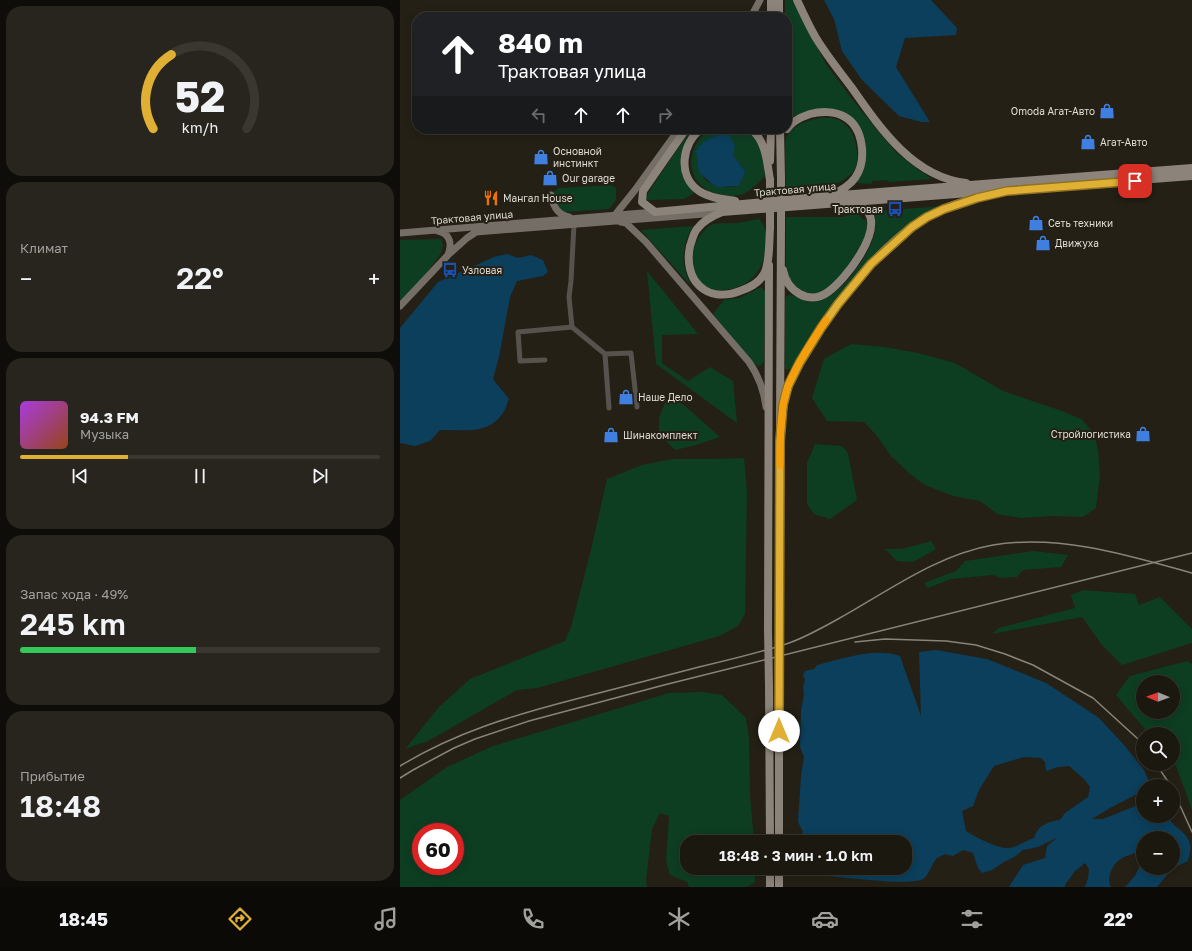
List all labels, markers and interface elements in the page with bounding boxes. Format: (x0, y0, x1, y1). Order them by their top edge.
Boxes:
text: 840 m (498, 26, 583, 59)
icon: ahead (432, 28, 484, 80)
text: Трактовая улица (498, 60, 646, 82)
text: 52 (175, 71, 225, 121)
shop icon: Omoda Агат-Авто (1098, 102, 1116, 120)
icon: left (528, 104, 550, 126)
icon: ahead (570, 104, 592, 126)
icon: ahead (612, 104, 634, 126)
icon: right (654, 104, 676, 126)
place label: Omoda Агат-Авто (1011, 105, 1095, 117)
text: km/h (182, 119, 218, 136)
shop icon: Агат-Авто (1079, 133, 1097, 151)
place label: Агат-Авто (1100, 136, 1148, 148)
place label: Основной инстинкт (553, 145, 602, 169)
shop icon: Основной инстинкт (532, 148, 550, 166)
pin (1118, 164, 1152, 198)
shop icon: Our garage (541, 169, 559, 187)
icon: arrive (1124, 170, 1146, 192)
place label: Our garage (562, 172, 615, 184)
street label: Трактовая улица (753, 179, 837, 199)
restaurant icon: Мангал House (482, 189, 500, 207)
place label: Мангал House (503, 192, 573, 204)
bus stop icon: Трактовая (886, 200, 904, 218)
place label: Трактовая (832, 203, 883, 215)
street label: Трактовая улица (430, 207, 514, 227)
shop icon: Сеть техники (1027, 214, 1045, 232)
place label: Сеть техники (1048, 217, 1113, 229)
shop icon: Движуха (1034, 234, 1052, 252)
place label: Движуха (1055, 237, 1099, 249)
text: Климат (20, 240, 68, 256)
text: 22° (176, 260, 224, 296)
bus stop icon: Узловая (441, 261, 459, 279)
place label: Узловая (462, 264, 502, 276)
text: − (20, 265, 32, 292)
text: + (368, 265, 380, 292)
shop icon: Наше Дело (617, 388, 635, 406)
place label: Наше Дело (638, 391, 692, 403)
text: 94.3 FM (80, 408, 139, 426)
shop icon: Стройлогистика (1134, 425, 1152, 443)
text: Музыка (80, 426, 129, 442)
shop icon: Шинакомплект (602, 426, 620, 444)
place label: Стройлогистика (1051, 428, 1131, 440)
place label: Шинакомплект (623, 429, 698, 441)
icon: previous (69, 465, 91, 487)
icon: pause (189, 465, 211, 487)
icon: next (309, 465, 331, 487)
text: Запас хода · 49% (20, 586, 128, 602)
text: 245 km (20, 606, 126, 642)
north arrow (1136, 675, 1180, 719)
map controls (1136, 675, 1180, 875)
position arrow (758, 710, 800, 752)
button: search (1136, 727, 1180, 771)
text: Прибытие (20, 768, 85, 784)
button: + (1136, 779, 1180, 823)
text: 18:48 (20, 788, 101, 824)
speed limit sign: 60 (412, 823, 464, 875)
button: − (1136, 831, 1180, 875)
text: 18:48 · 3 мин · 1.0 km (719, 846, 873, 864)
icon: directions (226, 905, 254, 933)
icon: music (372, 905, 400, 933)
icon: phone (519, 905, 547, 933)
icon: climate (665, 905, 693, 933)
icon: car (811, 905, 839, 933)
icon: filters (958, 905, 986, 933)
text: 18:45 (59, 908, 108, 930)
text: 22° (1104, 908, 1133, 930)

